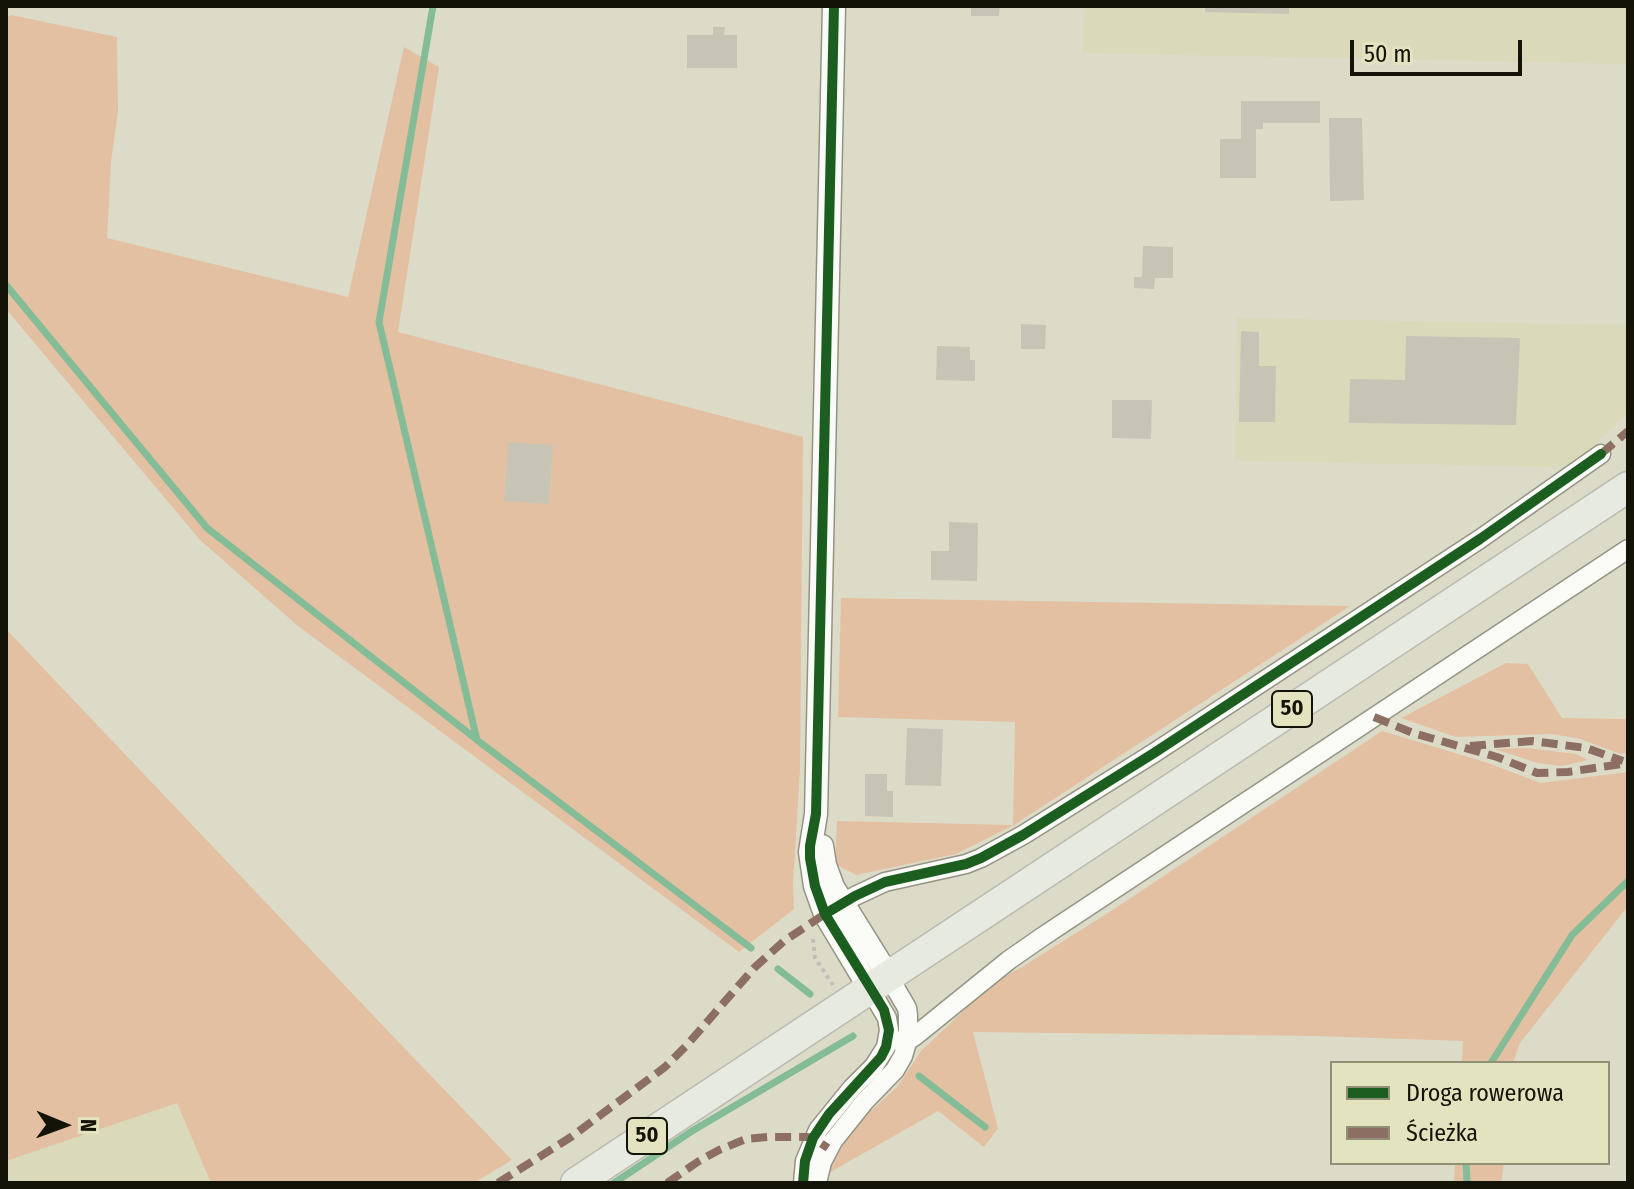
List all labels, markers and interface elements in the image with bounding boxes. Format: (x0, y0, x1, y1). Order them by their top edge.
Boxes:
scale bar (1354, 24, 1526, 74)
text: 50 m (1364, 40, 1412, 68)
road number: 50 (1272, 691, 1312, 727)
legend (1330, 1061, 1610, 1165)
text: Droga rowerowa (1406, 1079, 1564, 1107)
north arrow (24, 1085, 104, 1165)
road number: 50 (627, 1118, 667, 1154)
text: N (75, 1119, 102, 1132)
text: Ścieżka (1406, 1119, 1478, 1147)

